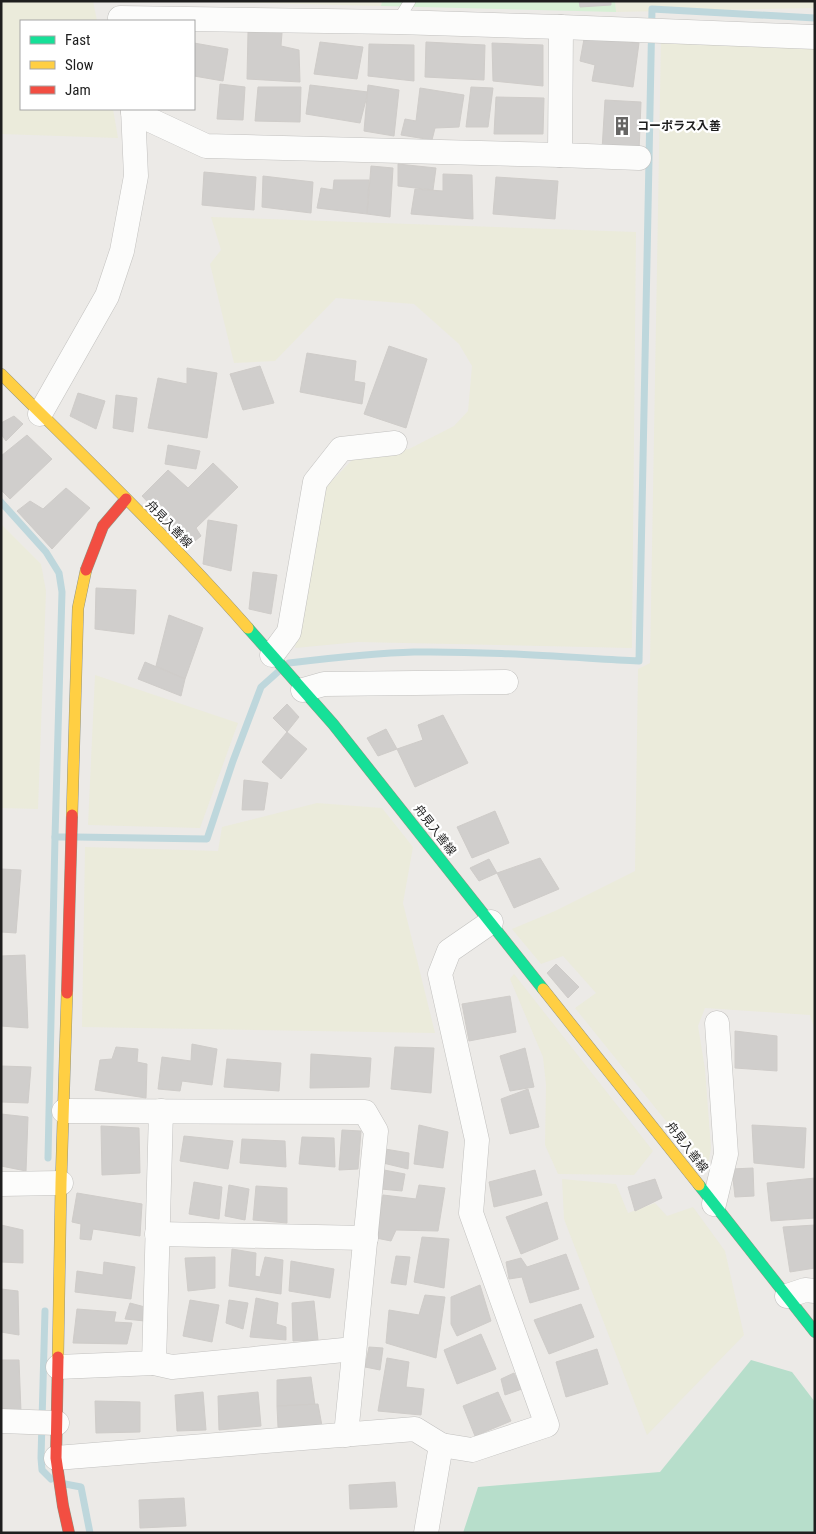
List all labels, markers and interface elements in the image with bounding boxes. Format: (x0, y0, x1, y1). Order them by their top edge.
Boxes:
legend (20, 20, 195, 110)
text: Fast (65, 31, 90, 49)
text: Slow (65, 56, 94, 74)
text: Jam (65, 81, 91, 99)
building icon: コーポラス入善 (611, 115, 633, 137)
place label: コーポラス入善 (637, 119, 721, 133)
street label: 舟見入善線 (143, 498, 195, 550)
street label: 舟見入善線 (411, 802, 459, 858)
street label: 舟見入善線 (663, 1119, 711, 1175)

